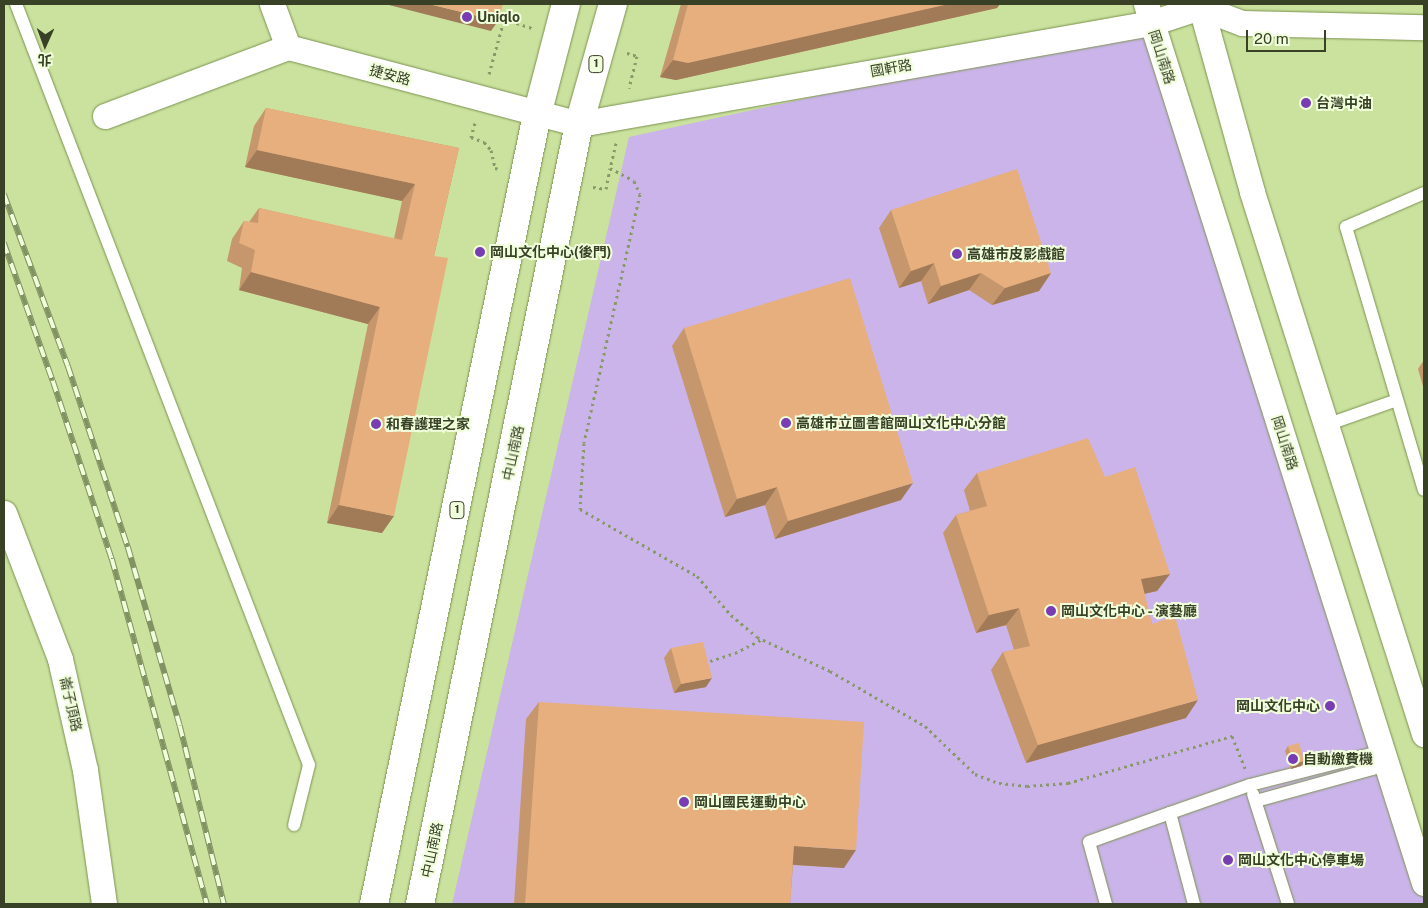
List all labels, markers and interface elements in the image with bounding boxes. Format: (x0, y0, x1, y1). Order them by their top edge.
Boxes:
place label: Uniqlo (477, 9, 520, 25)
marker: Uniqlo (461, 11, 473, 23)
north arrow (20, 20, 70, 70)
scale bar (1248, 20, 1328, 52)
street label: 岡山南路 (1145, 28, 1179, 86)
text: 20 m (1254, 30, 1289, 47)
text: 北 (37, 52, 52, 68)
road number: 1 (587, 54, 605, 74)
street label: 國軒路 (869, 56, 913, 80)
street label: 捷安路 (368, 61, 412, 89)
place label: 台灣中油 (1316, 95, 1372, 111)
marker: 台灣中油 (1300, 97, 1312, 109)
place label: 岡山文化中心(後門) (490, 244, 611, 260)
marker: 岡山文化中心(後門) (474, 246, 486, 258)
place label: 高雄市皮影戲館 (967, 246, 1065, 262)
marker: 高雄市皮影戲館 (951, 248, 963, 260)
street label: 岡山南路 (1268, 414, 1302, 472)
place label: 高雄市立圖書館岡山文化中心分館 (796, 415, 1006, 431)
place label: 和春護理之家 (386, 416, 470, 432)
marker: 高雄市立圖書館岡山文化中心分館 (780, 417, 792, 429)
marker: 和春護理之家 (370, 418, 382, 430)
street label: 中山南路 (499, 424, 527, 482)
road number: 1 (448, 500, 466, 520)
place label: 岡山文化中心 - 演藝廳 (1061, 603, 1199, 619)
marker: 岡山文化中心 - 演藝廳 (1045, 605, 1057, 617)
street label: 崙子頂路 (57, 675, 85, 733)
place label: 岡山文化中心 (1236, 698, 1320, 714)
marker: 岡山文化中心 (1324, 700, 1336, 712)
place label: 自動繳費機 (1303, 751, 1373, 767)
marker: 自動繳費機 (1287, 753, 1299, 765)
place label: 岡山國民運動中心 (694, 794, 806, 810)
marker: 岡山國民運動中心 (678, 796, 690, 808)
street label: 中山南路 (418, 821, 446, 879)
place label: 岡山文化中心停車場 (1238, 852, 1364, 868)
marker: 岡山文化中心停車場 (1222, 854, 1234, 866)

